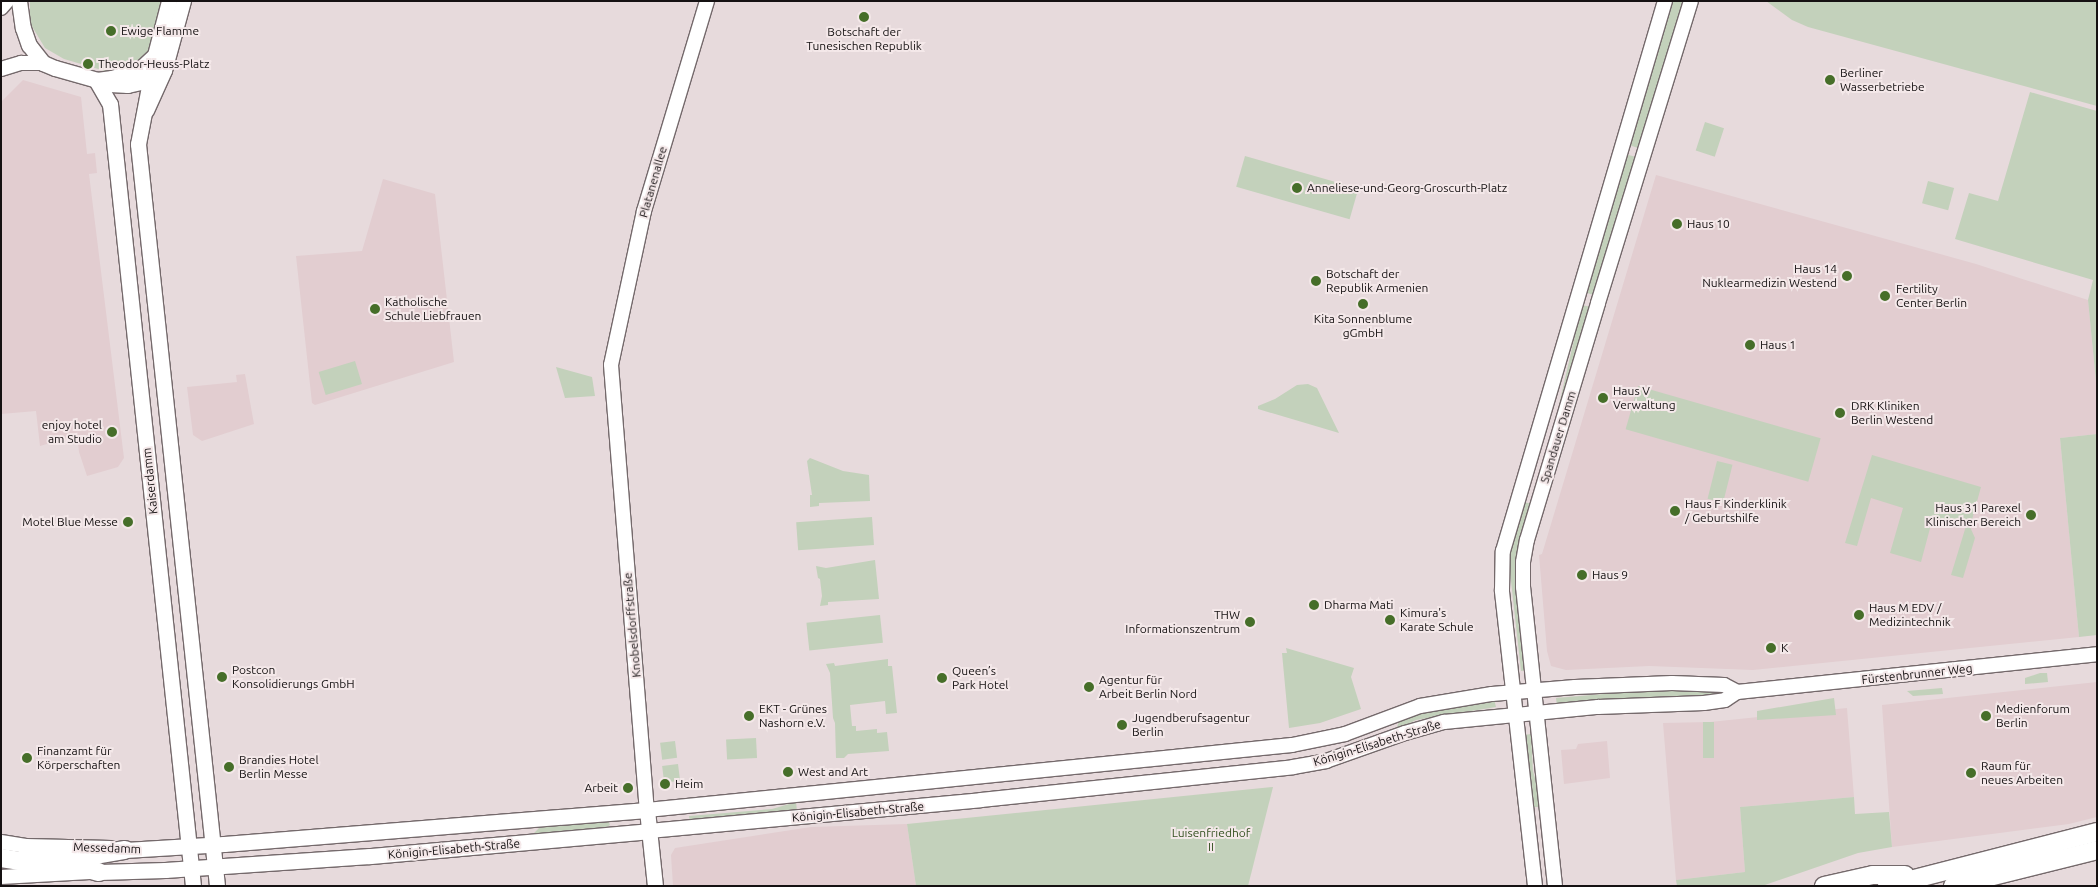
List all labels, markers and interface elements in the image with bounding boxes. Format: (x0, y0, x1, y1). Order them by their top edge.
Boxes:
marker: Botschaft der Tunesischen Republik (858, 11, 870, 23)
place label: Ewige Flamme (121, 24, 199, 38)
marker: Ewige Flamme (105, 25, 117, 37)
place label: Botschaft der Tunesischen Republik (806, 25, 922, 53)
place label: Theodor-Heuss-Platz (98, 57, 209, 71)
marker: Theodor-Heuss-Platz (82, 58, 94, 70)
place label: Berliner Wasserbetriebe (1840, 66, 1925, 94)
marker: Berliner Wasserbetriebe (1824, 74, 1836, 86)
street label: Platanenallee (636, 145, 670, 219)
place label: Anneliese-und-Georg-Groscurth-Platz (1307, 181, 1507, 195)
marker: Anneliese-und-Georg-Groscurth-Platz (1291, 182, 1303, 194)
place label: Haus 10 (1687, 217, 1730, 231)
marker: Haus 10 (1671, 218, 1683, 230)
place label: Haus 14 Nuklearmedizin Westend (1702, 262, 1837, 290)
place label: Botschaft der Republik Armenien (1326, 267, 1428, 295)
marker: Haus 14 Nuklearmedizin Westend (1841, 270, 1853, 282)
marker: Botschaft der Republik Armenien (1310, 275, 1322, 287)
place label: Fertility Center Berlin (1896, 282, 1967, 310)
marker: Fertility Center Berlin (1878, 289, 1892, 303)
place label: Katholische Schule Liebfrauen (385, 295, 481, 323)
marker: Kita Sonnenblume gGmbH (1357, 298, 1369, 310)
marker: Katholische Schule Liebfrauen (369, 303, 381, 315)
place label: Kita Sonnenblume gGmbH (1314, 312, 1412, 340)
place label: Haus 1 (1760, 338, 1796, 352)
marker: Haus 1 (1744, 339, 1756, 351)
place label: Haus V Verwaltung (1613, 384, 1676, 412)
street label: Spandauer Damm (1537, 389, 1579, 485)
marker: Haus V Verwaltung (1597, 392, 1609, 404)
place label: DRK Kliniken Berlin Westend (1851, 399, 1933, 427)
marker: DRK Kliniken Berlin Westend (1833, 406, 1847, 420)
place label: enjoy hotel am Studio (42, 418, 102, 446)
marker: enjoy hotel am Studio (106, 426, 118, 438)
street label: Kaiserdamm (139, 447, 161, 515)
place label: Haus F Kinderklinik / Geburtshilfe (1685, 497, 1787, 525)
place label: Haus 31 Parexel Klinischer Bereich (1926, 501, 2021, 529)
marker: Haus F Kinderklinik / Geburtshilfe (1669, 505, 1681, 517)
marker: Haus 31 Parexel Klinischer Bereich (2025, 509, 2037, 521)
place label: Motel Blue Messe (22, 515, 118, 529)
marker: Motel Blue Messe (122, 516, 134, 528)
place label: Haus 9 (1592, 568, 1628, 582)
marker: Haus 9 (1576, 569, 1588, 581)
street label: Knobelsdorffstraße (620, 572, 644, 678)
place label: Dharma Mati (1324, 598, 1394, 612)
marker: Dharma Mati (1308, 599, 1320, 611)
place label: Haus M EDV / Medizintechnik (1869, 601, 1951, 629)
place label: Kimura's Karate Schule (1400, 606, 1474, 634)
place label: THW Informationszentrum (1125, 608, 1240, 636)
marker: Haus M EDV / Medizintechnik (1853, 609, 1865, 621)
marker: Kimura's Karate Schule (1384, 614, 1396, 626)
marker: THW Informationszentrum (1244, 616, 1256, 628)
place label: K (1781, 641, 1788, 655)
marker: K (1765, 642, 1777, 654)
street label: Fürstenbrunner Weg (1861, 661, 1973, 687)
place label: Postcon Konsolidierungs GmbH (232, 663, 355, 691)
place label: Queen’s Park Hotel (952, 664, 1008, 692)
marker: Postcon Konsolidierungs GmbH (216, 671, 228, 683)
marker: Queen’s Park Hotel (936, 672, 948, 684)
place label: Agentur für Arbeit Berlin Nord (1099, 673, 1197, 701)
marker: Agentur für Arbeit Berlin Nord (1083, 681, 1095, 693)
place label: EKT - Grünes Nashorn e.V. (759, 702, 827, 730)
place label: Medienforum Berlin (1996, 702, 2070, 730)
marker: EKT - Grünes Nashorn e.V. (743, 710, 755, 722)
marker: Medienforum Berlin (1980, 710, 1992, 722)
place label: Jugendberufsagentur Berlin (1132, 711, 1250, 739)
street label: Königin-Elisabeth-Straße (1312, 717, 1442, 769)
marker: Jugendberufsagentur Berlin (1116, 719, 1128, 731)
place label: Finanzamt für Körperschaften (37, 744, 120, 772)
marker: Finanzamt für Körperschaften (21, 752, 33, 764)
place label: Brandies Hotel Berlin Messe (239, 753, 319, 781)
place label: Raum für neues Arbeiten (1981, 759, 2063, 787)
marker: Brandies Hotel Berlin Messe (223, 761, 235, 773)
place label: West and Art (798, 765, 868, 779)
marker: West and Art (782, 766, 794, 778)
marker: Raum für neues Arbeiten (1965, 767, 1977, 779)
place label: Heim (675, 777, 703, 791)
marker: Heim (659, 778, 671, 790)
place label: Arbeit (584, 781, 618, 795)
marker: Arbeit (622, 782, 634, 794)
street label: Königin-Elisabeth-Straße (791, 799, 925, 825)
park label: Luisenfriedhof II (1172, 826, 1250, 854)
street label: Königin-Elisabeth-Straße (387, 836, 521, 862)
street label: Messedamm (73, 840, 141, 856)

